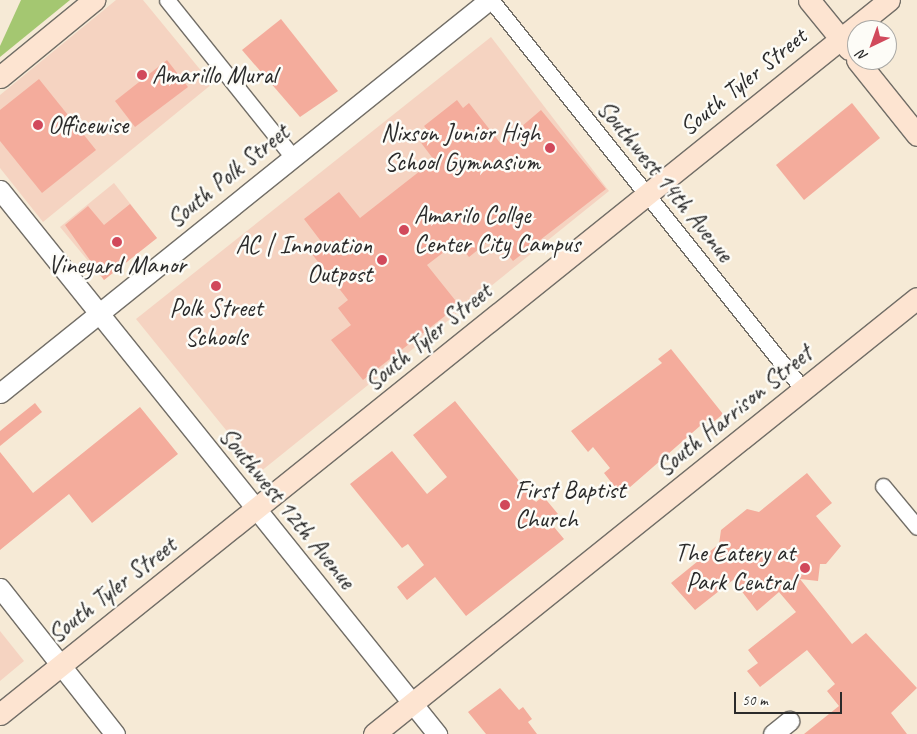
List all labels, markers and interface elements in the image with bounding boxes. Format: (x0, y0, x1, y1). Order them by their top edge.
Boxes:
north arrow (847, 20, 897, 70)
street label: South Tyler Street (673, 21, 813, 143)
text: N (853, 47, 871, 65)
place label: Amarillo Mural (152, 60, 277, 90)
marker: Amarillo Mural (136, 69, 148, 81)
street label: Southwest 14th Avenue (591, 94, 739, 268)
place label: Officewise (48, 110, 128, 140)
street label: South Polk Street (161, 117, 295, 235)
marker: Officewise (32, 119, 44, 131)
place label: Nixson Junior High School Gymnasium (381, 119, 540, 178)
marker: Nixson Junior High School Gymnasium (544, 142, 556, 154)
place label: Amarilo Collge Center City Campus (414, 201, 580, 260)
marker: Amarilo Collge Center City Campus (398, 224, 410, 236)
place label: AC | Innovation Outpost (235, 231, 372, 290)
marker: Vineyard Manor (111, 236, 123, 248)
place label: Vineyard Manor (48, 250, 186, 280)
marker: AC | Innovation Outpost (376, 254, 388, 266)
street label: South Tyler Street (358, 276, 498, 398)
marker: Polk Street Schools (210, 280, 222, 292)
place label: Polk Street Schools (169, 294, 263, 353)
street label: South Harrison Street (650, 339, 818, 483)
street label: Southwest 12th Avenue (213, 421, 361, 595)
place label: First Baptist Church (515, 476, 626, 535)
marker: First Baptist Church (499, 499, 511, 511)
street label: South Tyler Street (41, 530, 183, 650)
place label: The Eatery at Park Central (674, 539, 795, 598)
marker: The Eatery at Park Central (799, 562, 811, 574)
scale bar (737, 682, 844, 714)
text: 50 m (742, 691, 768, 710)

